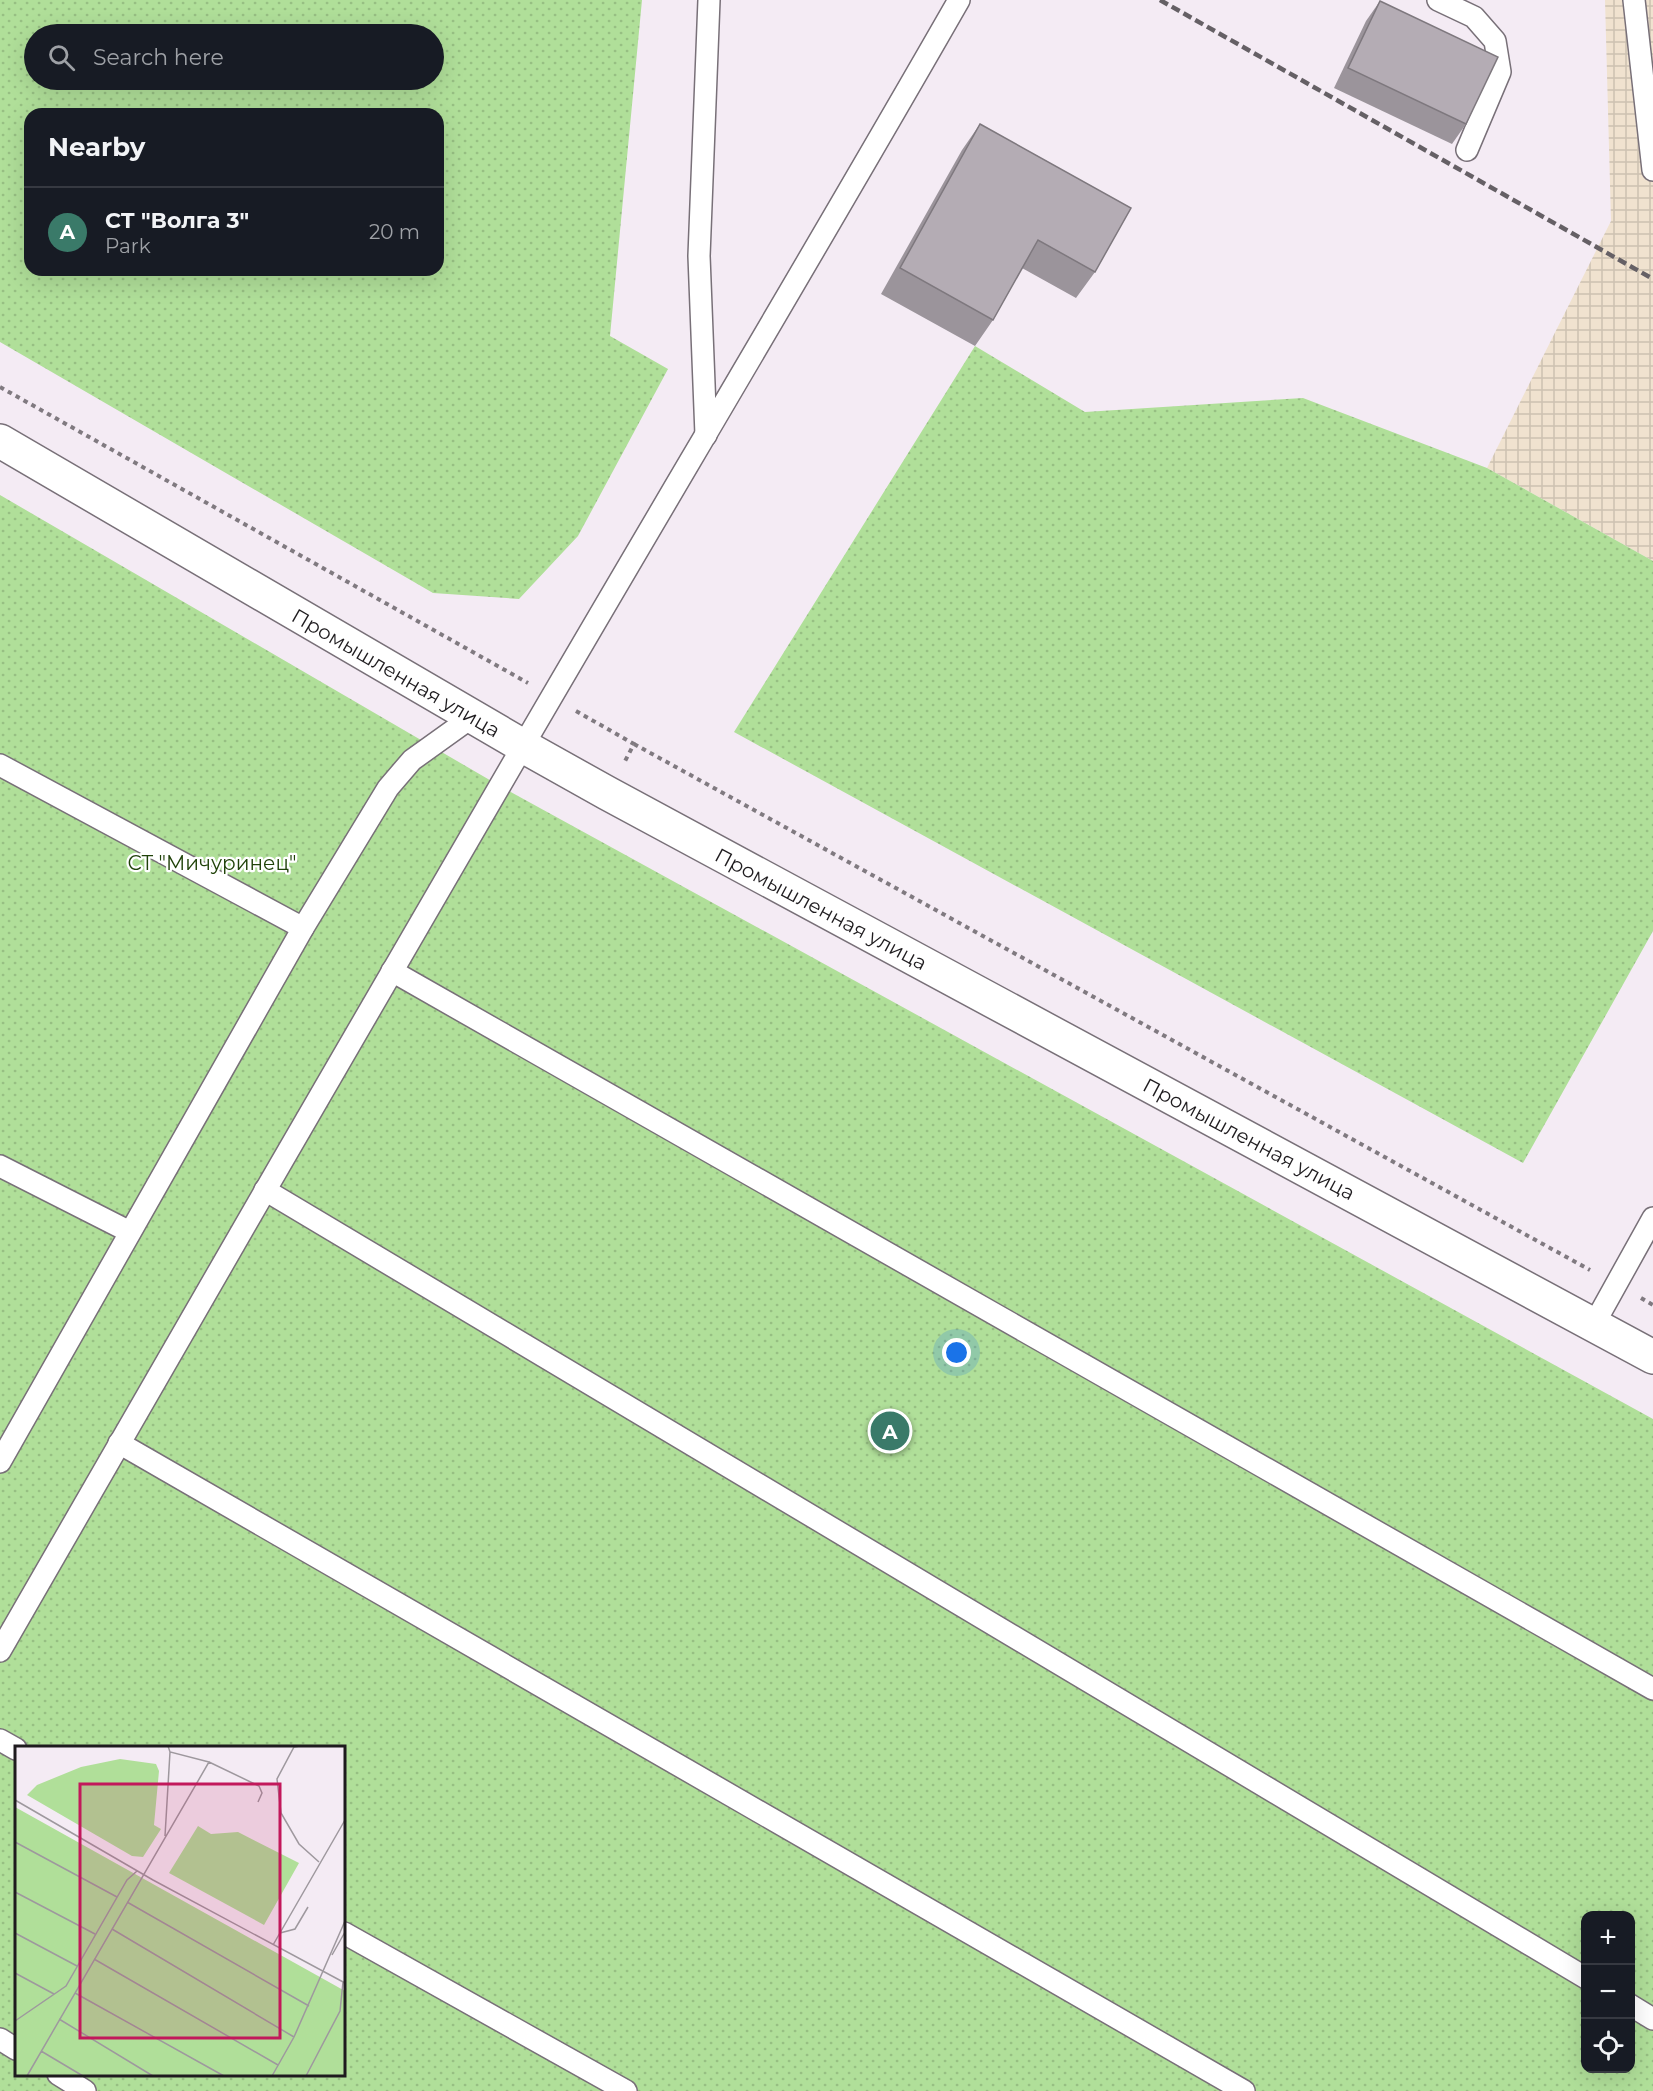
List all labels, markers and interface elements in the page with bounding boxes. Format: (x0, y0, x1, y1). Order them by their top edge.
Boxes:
search box (24, 24, 444, 90)
icon: search (45, 41, 78, 74)
text: Search here (93, 44, 224, 71)
text: Nearby (48, 131, 145, 163)
text: СТ "Волга 3" (105, 207, 249, 234)
text: A (60, 220, 75, 244)
text: 20 m (369, 220, 420, 244)
text: Park (105, 234, 151, 258)
street label: Промышленная улица (288, 603, 504, 743)
street label: Промышленная улица (711, 843, 931, 975)
park label: СТ "Мичуринец" (127, 851, 297, 875)
street label: Промышленная улица (1139, 1073, 1359, 1205)
your location (942, 1338, 971, 1367)
pin: A (870, 1408, 910, 1454)
inset map (15, 1746, 345, 2076)
map controls (1581, 1911, 1635, 2073)
button: + (1581, 1911, 1635, 1965)
button: − (1581, 1965, 1635, 2019)
button: locate (1581, 2019, 1635, 2073)

